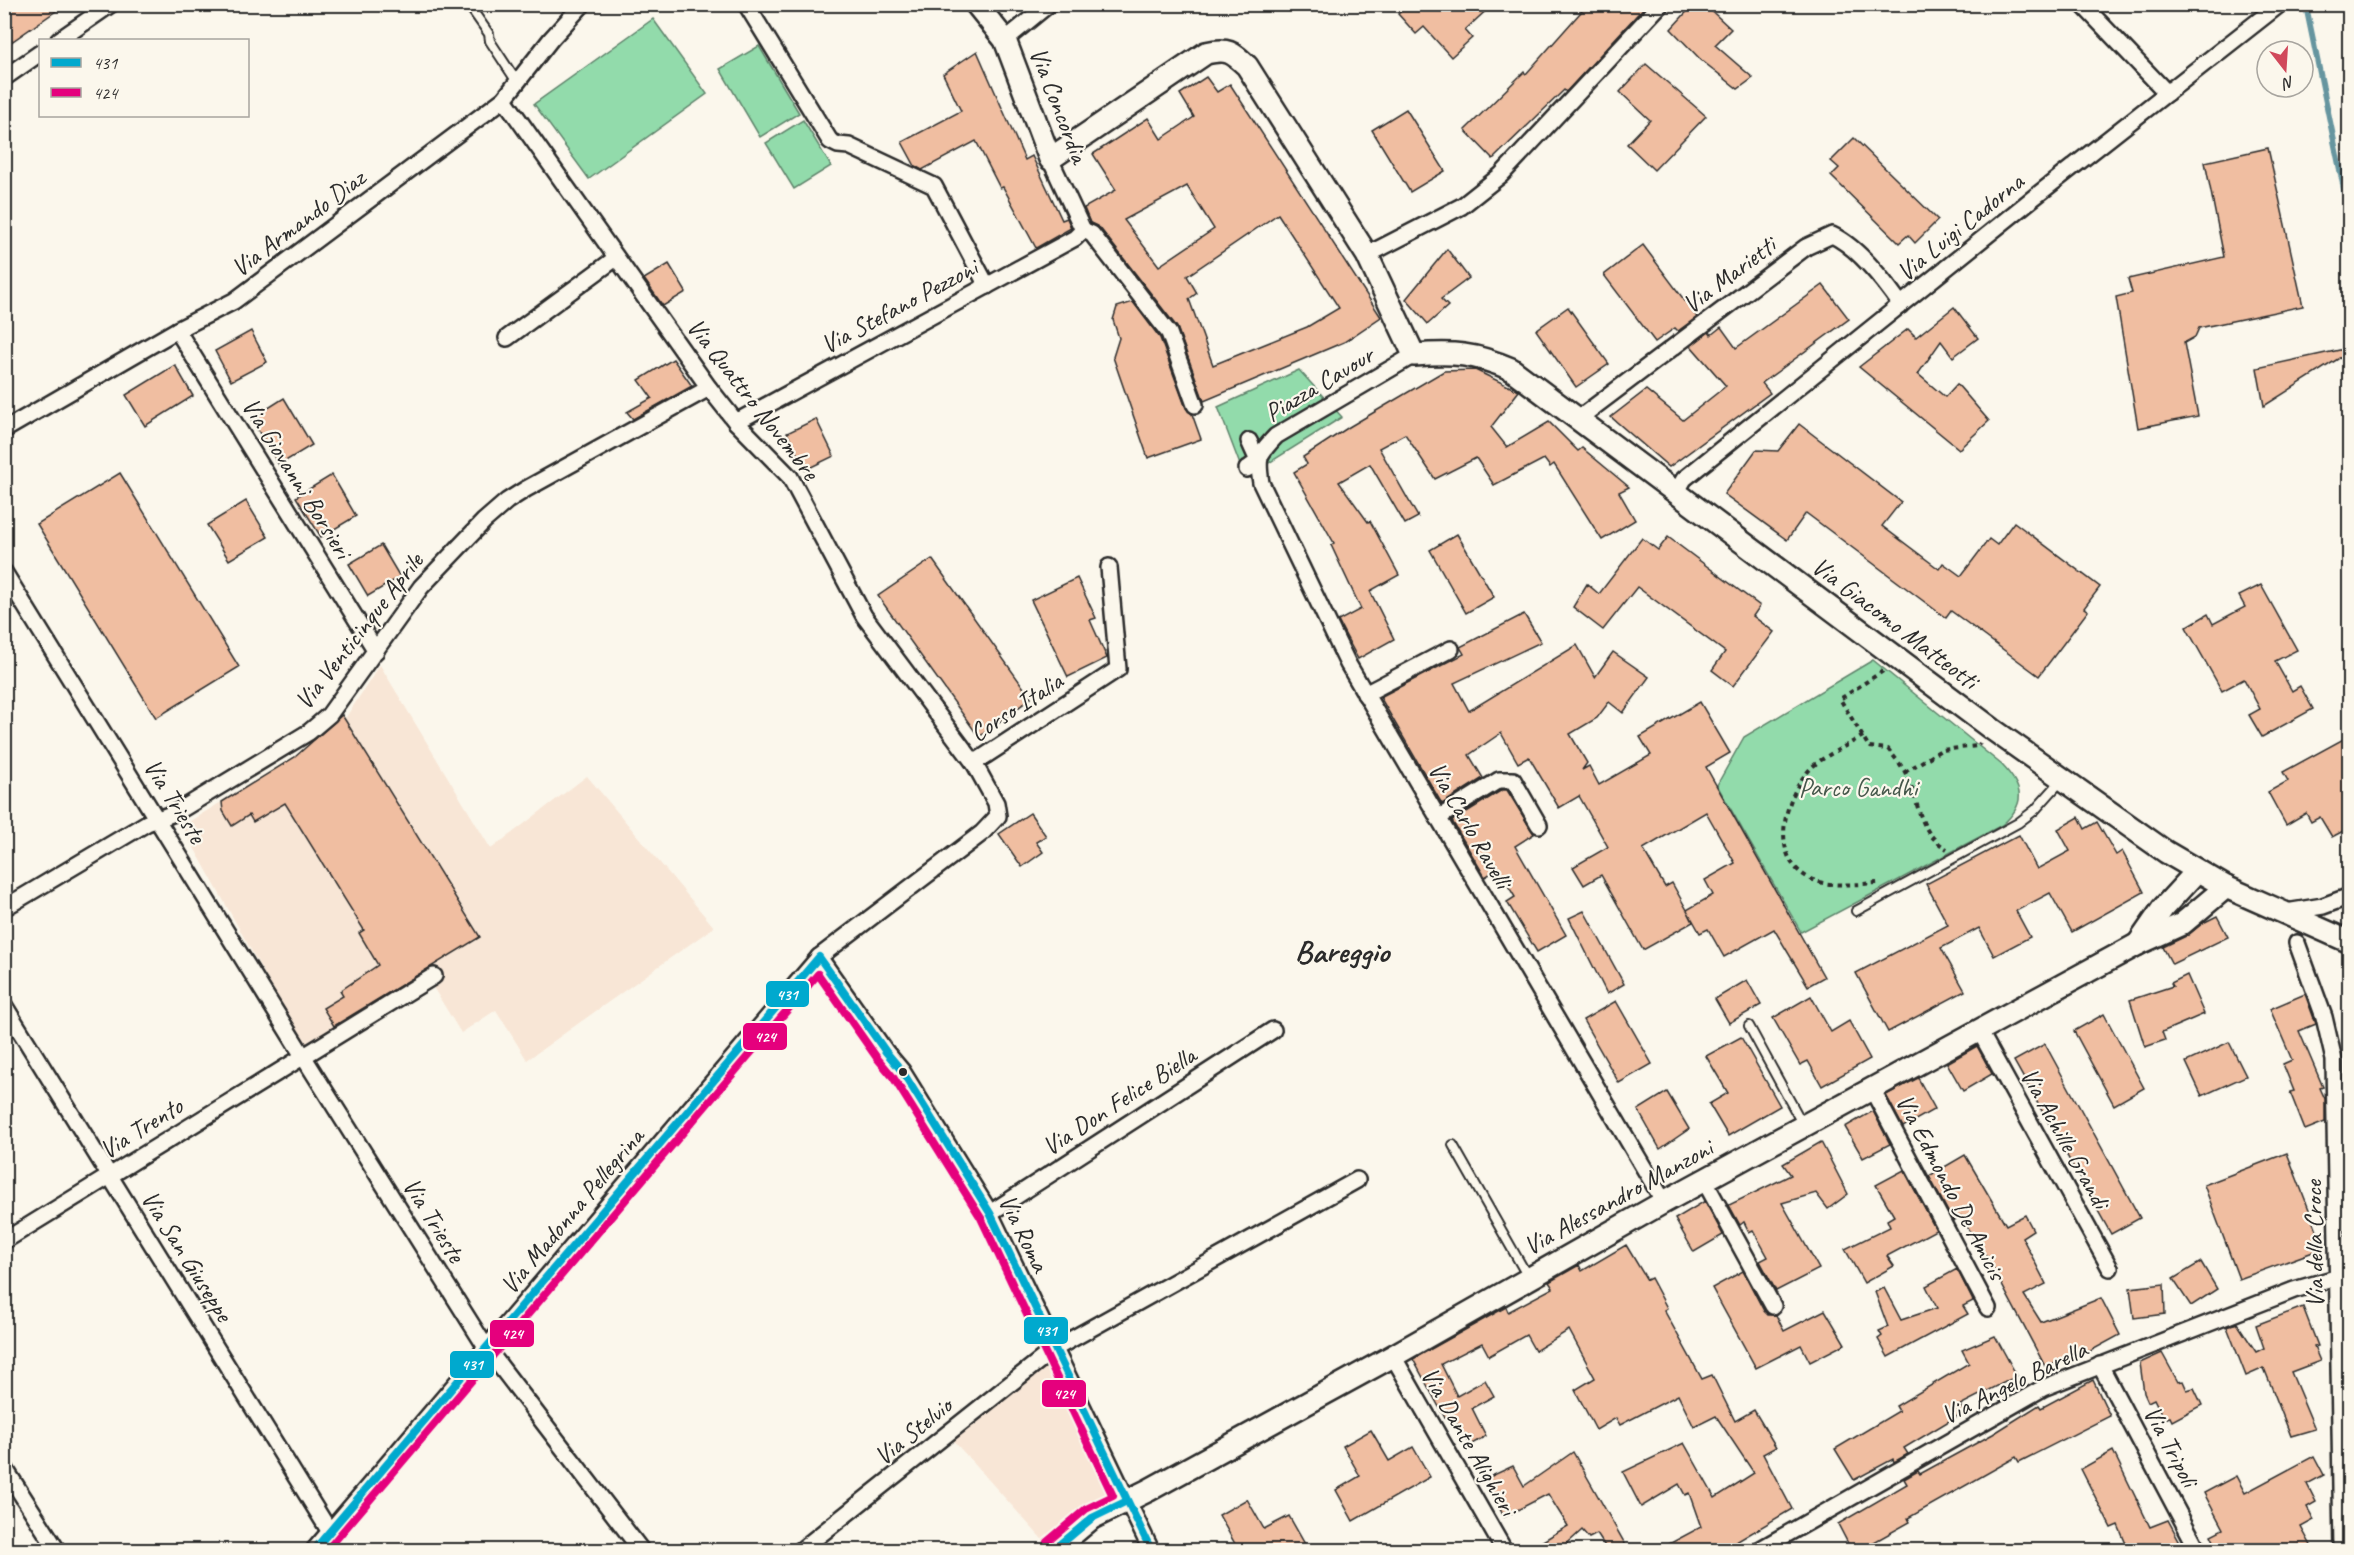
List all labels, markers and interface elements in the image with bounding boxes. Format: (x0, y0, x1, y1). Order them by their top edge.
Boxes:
legend (39, 39, 249, 117)
north arrow (2255, 39, 2315, 99)
street label: Via Concordia (1022, 43, 1097, 170)
text: 431 (93, 52, 118, 74)
text: N (2278, 71, 2297, 94)
text: 424 (93, 82, 119, 104)
street label: Via Armando Diaz (225, 160, 374, 284)
street label: Via Luigi Cadorna (1890, 165, 2032, 288)
street label: Via Marietti (1676, 227, 1785, 321)
street label: Via Stefano Pezzoni (815, 249, 986, 361)
street label: Via Quattro Novembre (679, 311, 828, 488)
street label: Piazza Cavour (1258, 337, 1382, 429)
street label: Via Giovanni Borsieri (234, 391, 361, 567)
street label: Via Venticinque Aprile (287, 545, 432, 716)
street label: Via Giacomo Matteotti (1805, 550, 1987, 698)
street label: Corso Italia (963, 664, 1070, 749)
street label: Via Trieste (136, 753, 215, 851)
street label: Via Carlo Ravelli (1421, 756, 1521, 897)
park label: Parco Gandhi (1799, 771, 1920, 804)
district label: Bareggio (1295, 931, 1392, 972)
line badge: 431 (765, 980, 810, 1008)
text: 431 (776, 985, 800, 1005)
line badge: 424 (742, 1022, 788, 1051)
text: 424 (754, 1027, 778, 1047)
street label: Via Don Felice Biella (1036, 1038, 1204, 1163)
street label: Via Achille Grandi (2013, 1062, 2119, 1217)
unlabelled marker (897, 1066, 909, 1078)
street label: Via Edmondo De Amicis (1888, 1088, 2015, 1288)
street label: Via Trento (93, 1089, 190, 1166)
street label: Via Madonna Pellegrina (493, 1119, 653, 1301)
street label: Via Alessandro Manzoni (1518, 1130, 1721, 1263)
street label: Via Trieste (395, 1172, 474, 1270)
street label: Via della Croce (2296, 1178, 2332, 1308)
street label: Via San Giuseppe (134, 1184, 242, 1330)
street label: Via Roma (991, 1189, 1058, 1279)
line badge: 431 (1023, 1316, 1069, 1345)
line badge: 424 (489, 1319, 535, 1348)
text: 431 (1035, 1321, 1059, 1341)
text: 424 (501, 1324, 525, 1344)
street label: Via Angelo Barella (1936, 1332, 2094, 1432)
line badge: 431 (449, 1350, 495, 1379)
text: 431 (461, 1355, 485, 1375)
street label: Via Dante Alighieri (1413, 1361, 1526, 1524)
line badge: 424 (1041, 1379, 1087, 1408)
text: 424 (1053, 1384, 1077, 1404)
street label: Via Stelvio (867, 1388, 961, 1472)
street label: Via Tripoli (2136, 1400, 2208, 1495)

